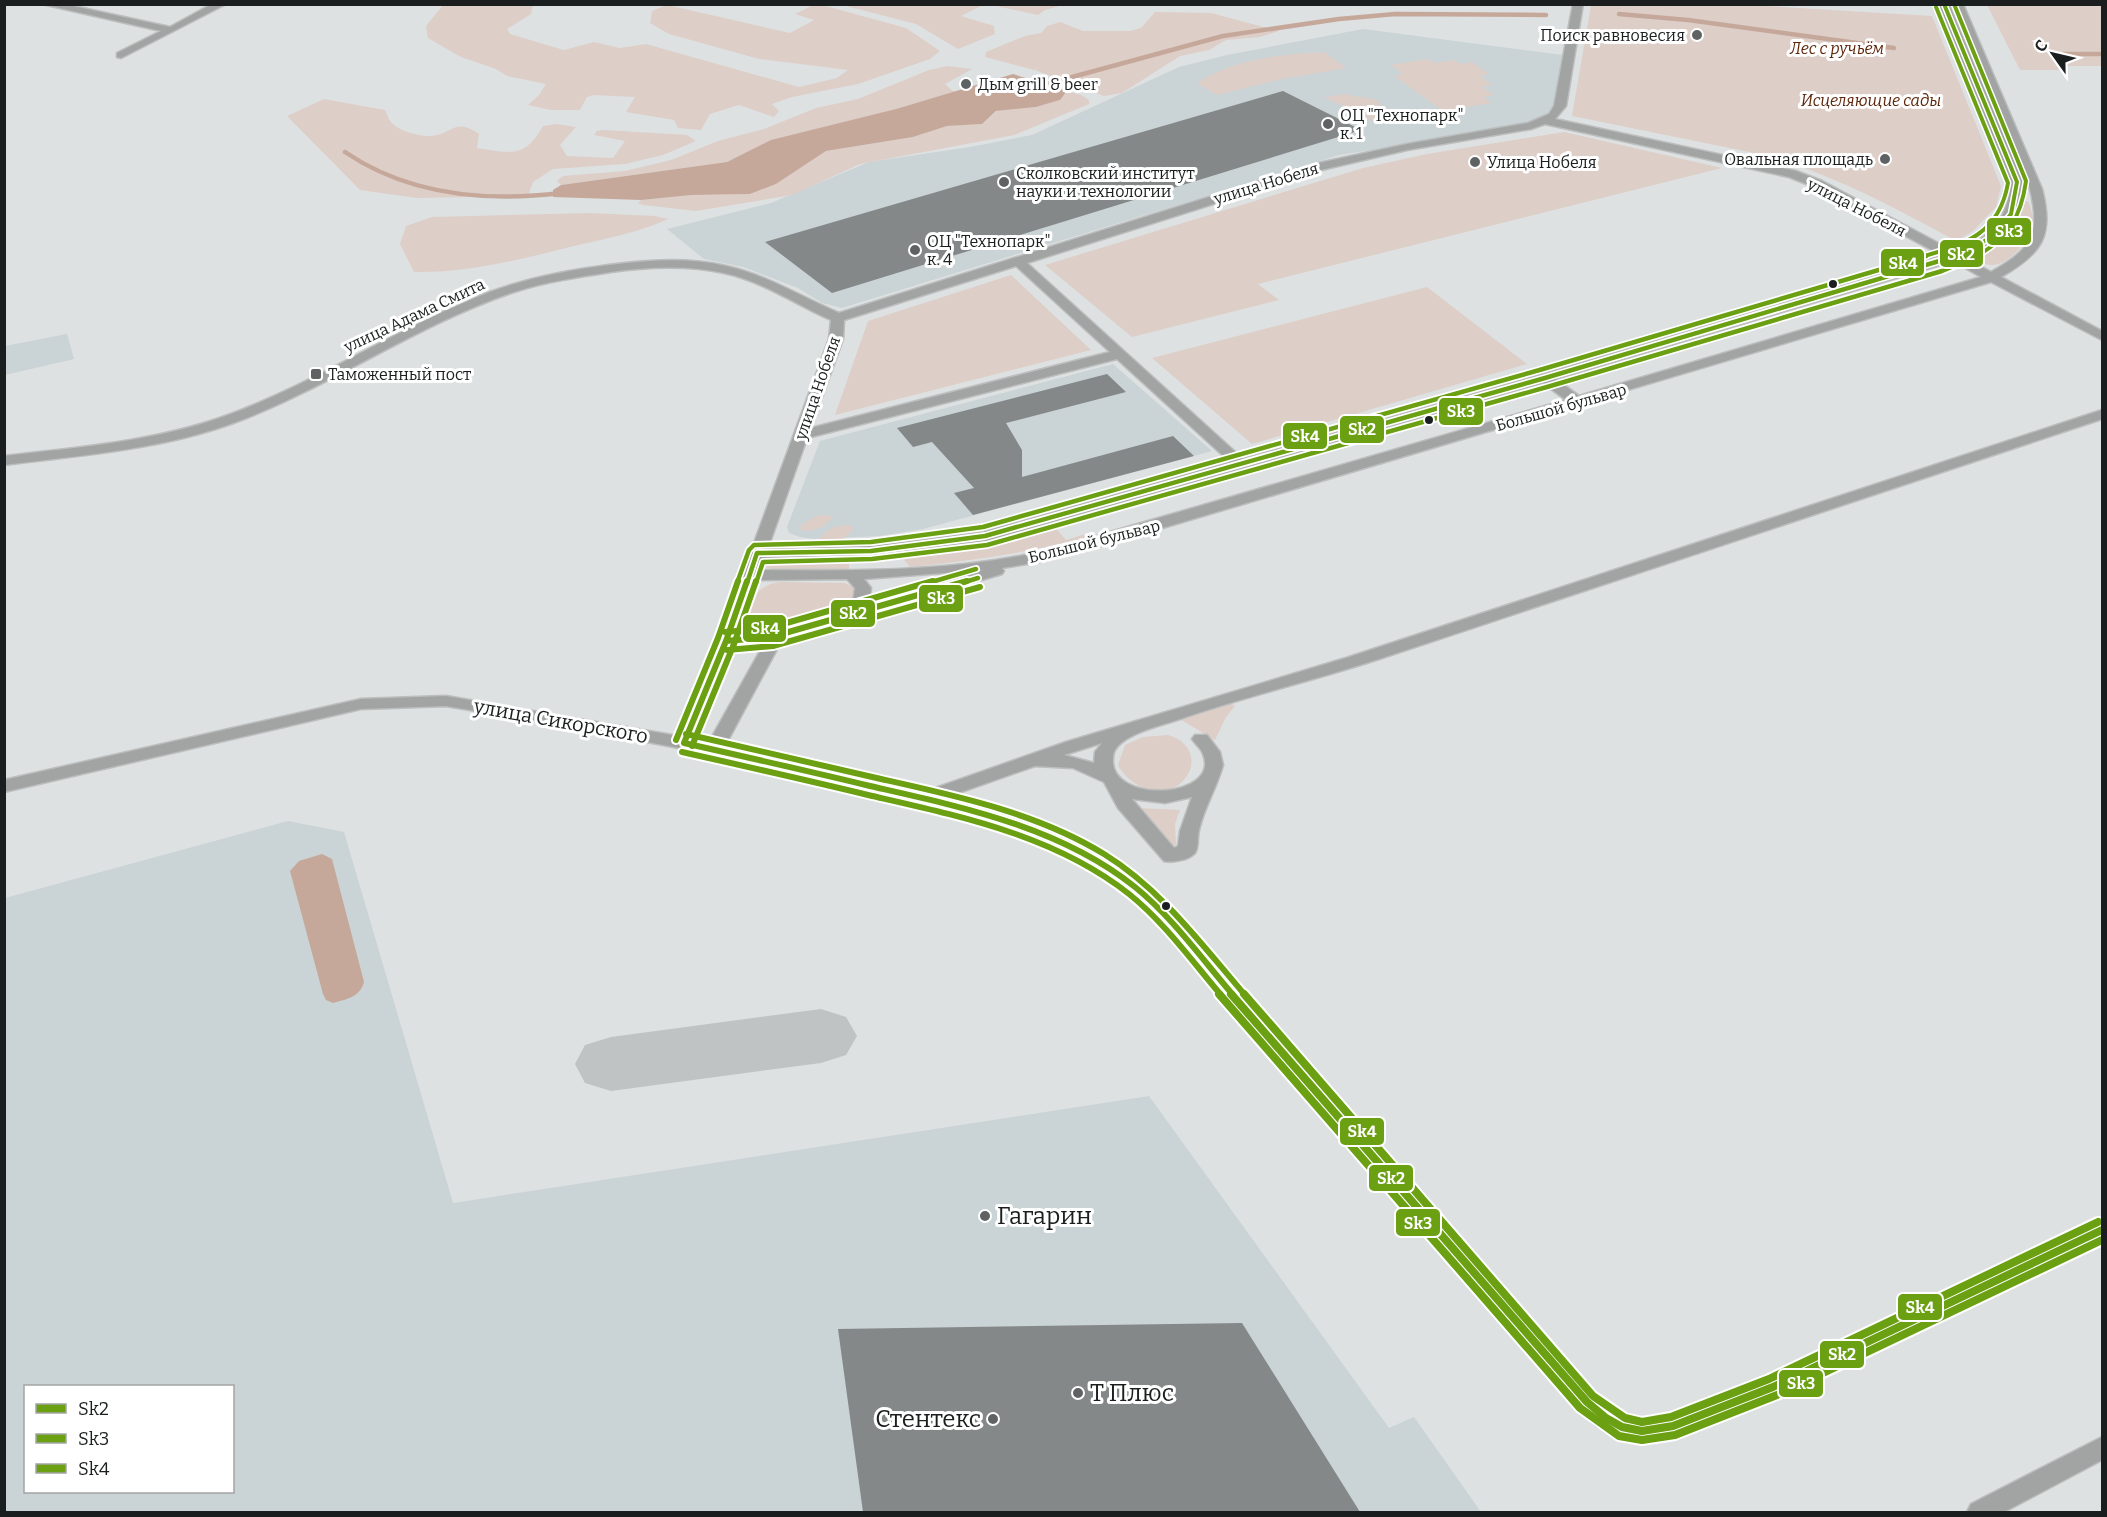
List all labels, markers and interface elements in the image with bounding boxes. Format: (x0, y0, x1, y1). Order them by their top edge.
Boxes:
north arrow (2023, 24, 2083, 84)
place label: Поиск равновесия (1540, 26, 1685, 45)
marker: Поиск равновесия (1690, 28, 1704, 42)
text: С (2030, 36, 2052, 55)
park label: Лес с ручьём (1789, 39, 1884, 58)
place label: Дым grill & beer (978, 75, 1098, 94)
marker: Дым grill & beer (959, 77, 973, 91)
park label: Исцеляющие сады (1801, 91, 1941, 110)
place label: ОЦ "Технопарк" к. 1 (1340, 106, 1464, 143)
marker: ОЦ "Технопарк" к. 1 (1321, 117, 1335, 131)
place label: Овальная площадь (1724, 150, 1873, 169)
marker: Овальная площадь (1878, 152, 1892, 166)
place label: Улица Нобеля (1487, 153, 1597, 172)
marker: Улица Нобеля (1468, 155, 1482, 169)
street label: улица Нобеля (1211, 159, 1321, 209)
place label: Сколковский институт науки и технологии (1016, 164, 1195, 201)
street label: улица Нобеля (1803, 174, 1909, 241)
marker: Сколковский институт науки и технологии (997, 175, 1011, 189)
line badge: Sk3 (1986, 217, 2032, 246)
text: Sk3 (1995, 222, 2023, 241)
place label: ОЦ "Технопарк" к. 4 (927, 232, 1051, 269)
line badge: Sk2 (1939, 239, 1984, 268)
marker: ОЦ "Технопарк" к. 4 (908, 243, 922, 257)
text: Sk2 (1947, 245, 1975, 264)
line badge: Sk4 (1880, 248, 1925, 277)
text: Sk4 (1889, 254, 1918, 273)
street label: улица Адама Смита (340, 274, 488, 357)
unlabelled marker (1827, 278, 1839, 290)
street label: улица Нобеля (791, 334, 844, 443)
place label: Таможенный пост (328, 365, 471, 384)
marker: Таможенный пост (309, 367, 323, 381)
street label: Большой бульвар (1494, 380, 1629, 435)
line badge: Sk3 (1438, 397, 1484, 426)
text: Sk3 (1447, 402, 1475, 421)
unlabelled marker (1423, 414, 1435, 426)
line badge: Sk2 (1339, 415, 1385, 444)
text: Sk2 (1348, 420, 1376, 439)
line badge: Sk4 (1282, 422, 1328, 450)
text: Sk4 (1291, 427, 1320, 446)
street label: Большой бульвар (1026, 516, 1162, 567)
line badge: Sk3 (918, 584, 964, 613)
text: Sk3 (927, 589, 955, 608)
line badge: Sk2 (830, 599, 876, 628)
text: Sk2 (839, 604, 867, 623)
line badge: Sk4 (742, 614, 787, 643)
text: Sk4 (751, 619, 780, 638)
street label: улица Сикорского (471, 694, 650, 748)
unlabelled marker (1160, 900, 1172, 912)
line badge: Sk4 (1339, 1117, 1385, 1146)
text: Sk4 (1348, 1122, 1377, 1141)
line badge: Sk2 (1368, 1164, 1414, 1192)
text: Sk2 (1377, 1169, 1405, 1188)
place label: Гагарин (997, 1202, 1092, 1230)
line badge: Sk3 (1395, 1208, 1441, 1237)
marker: Гагарин (978, 1209, 992, 1223)
text: Sk3 (1404, 1214, 1432, 1233)
line badge: Sk4 (1897, 1293, 1943, 1321)
text: Sk4 (1906, 1298, 1935, 1317)
line badge: Sk2 (1819, 1340, 1865, 1369)
text: Sk2 (1828, 1345, 1856, 1364)
line badge: Sk3 (1778, 1369, 1824, 1398)
text: Sk3 (1787, 1374, 1815, 1393)
place label: Т Плюс (1090, 1379, 1174, 1407)
legend (24, 1385, 234, 1493)
marker: Т Плюс (1071, 1386, 1085, 1400)
text: Sk2 (78, 1398, 109, 1420)
place label: Стентекс (875, 1405, 981, 1433)
marker: Стентекс (986, 1412, 1000, 1426)
text: Sk3 (78, 1428, 109, 1450)
text: Sk4 (78, 1458, 110, 1480)

